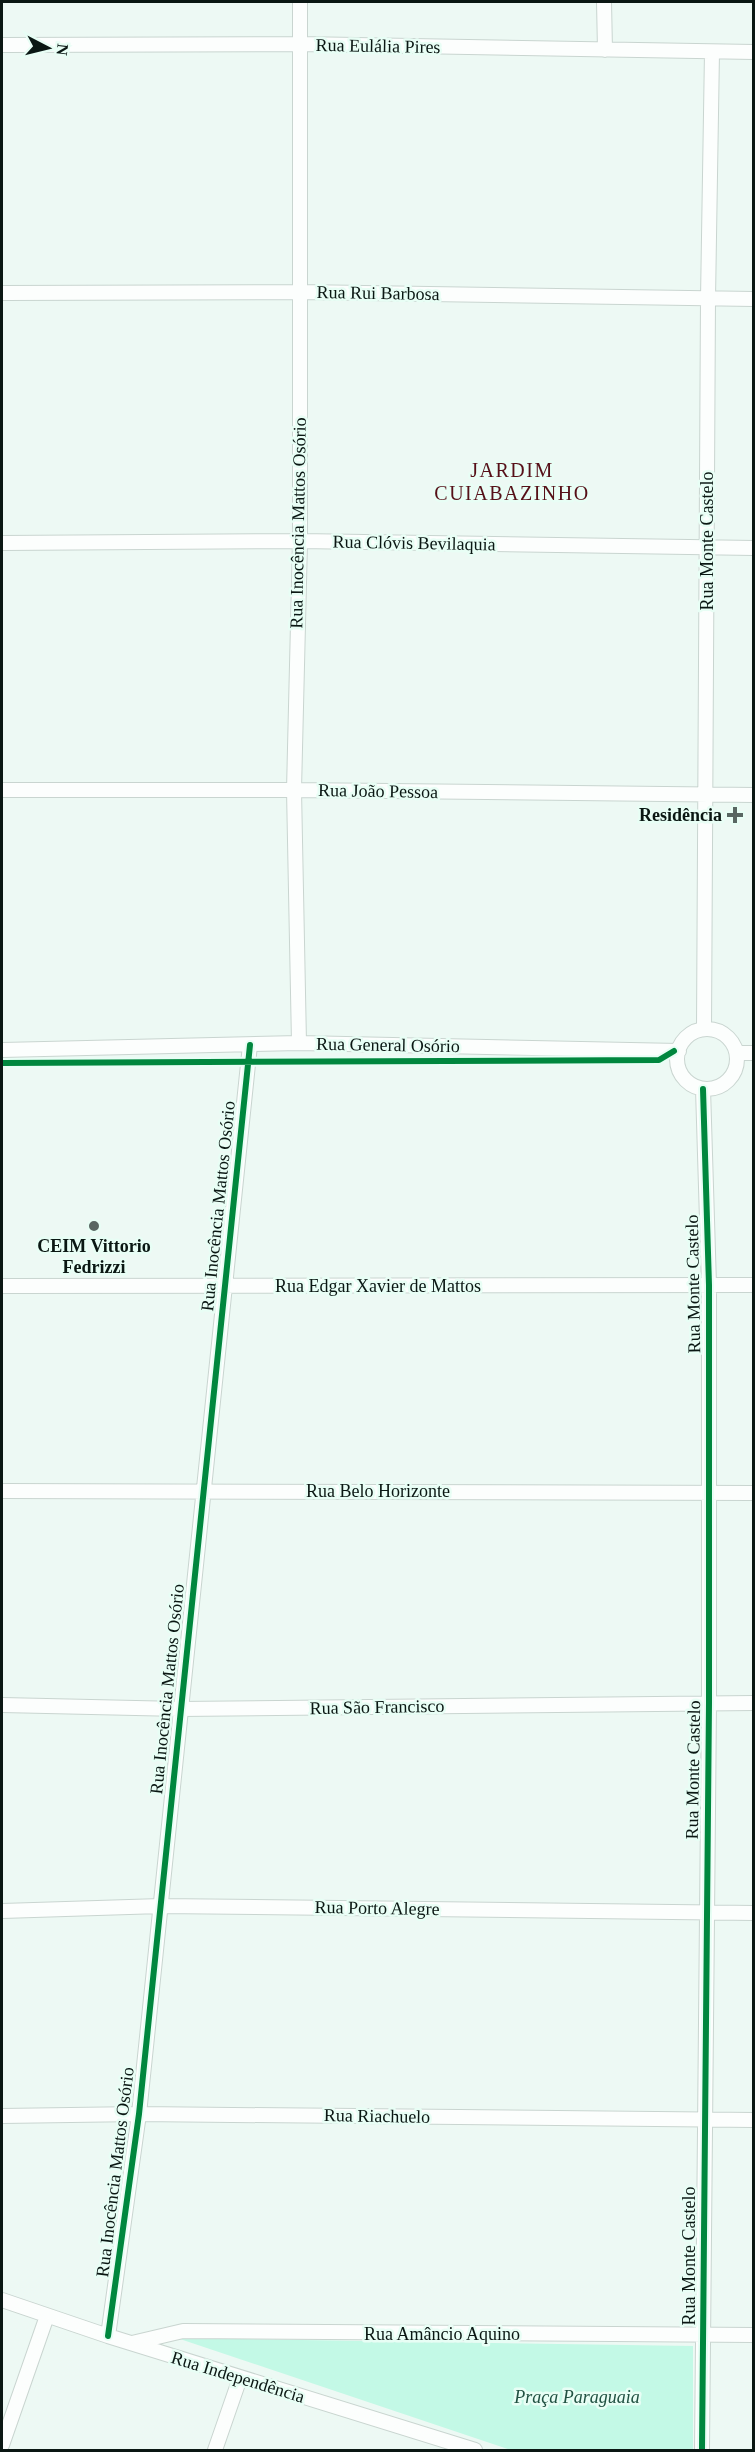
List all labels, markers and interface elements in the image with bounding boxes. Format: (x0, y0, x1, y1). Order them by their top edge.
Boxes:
north arrow (18, 18, 78, 78)
street label: Rua Eulália Pires (315, 35, 441, 57)
text: N (53, 43, 72, 57)
street label: Rua Rui Barbosa (316, 282, 440, 304)
street label: Rua Inocência Mattos Osório (286, 417, 310, 629)
district label: JARDIM CUIABAZINHO (434, 459, 590, 504)
street label: Rua Monte Castelo (697, 472, 717, 610)
street label: Rua Clóvis Bevilaquia (332, 532, 496, 554)
street label: Rua João Pessoa (318, 780, 438, 802)
place label: Residência (639, 805, 722, 825)
marker: Residência (726, 806, 744, 824)
street label: Rua General Osório (316, 1034, 460, 1056)
street label: Rua Inocência Mattos Osório (197, 1100, 239, 1312)
street label: Rua Monte Castelo (682, 1214, 704, 1354)
marker: CEIM Vittorio Fedrizzi (87, 1219, 101, 1233)
place label: CEIM Vittorio Fedrizzi (37, 1236, 151, 1277)
street label: Rua Edgar Xavier de Mattos (275, 1276, 481, 1296)
street label: Rua Belo Horizonte (306, 1481, 450, 1501)
street label: Rua Inocência Mattos Osório (146, 1583, 188, 1795)
street label: Rua São Francisco (309, 1696, 445, 1718)
street label: Rua Monte Castelo (682, 1700, 704, 1840)
street label: Rua Porto Alegre (314, 1897, 440, 1919)
street label: Rua Inocência Mattos Osório (92, 2066, 138, 2278)
street label: Rua Riachuelo (324, 2105, 430, 2127)
street label: Rua Monte Castelo (679, 2187, 699, 2325)
street label: Rua Amâncio Aquino (364, 2324, 520, 2344)
street label: Rua Independência (169, 2347, 307, 2407)
park label: Praça Paraguaia (513, 2387, 640, 2407)

